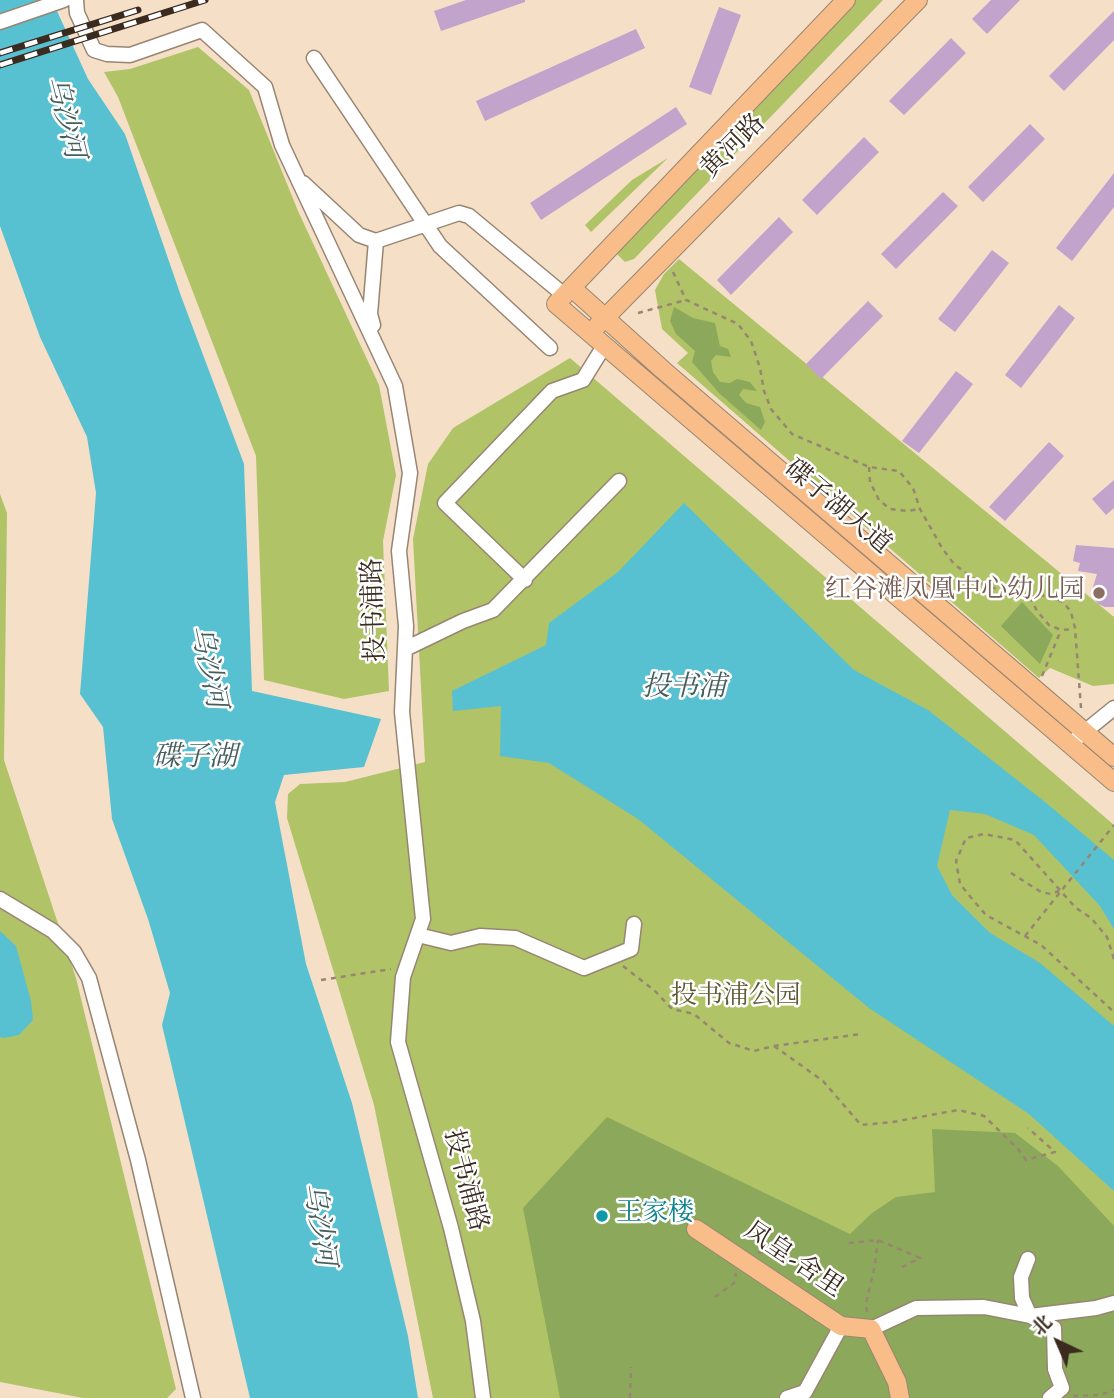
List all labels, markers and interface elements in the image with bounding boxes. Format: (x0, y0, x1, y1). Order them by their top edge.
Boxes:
water label: 乌沙河 (36, 73, 88, 163)
street label: 黄河路 (696, 109, 774, 187)
street label: 碟子湖大道 (776, 455, 896, 563)
street label: 投书浦路 (360, 557, 394, 663)
place label: 红谷滩凤凰中心幼儿园 (825, 577, 1085, 609)
marker: 红谷滩凤凰中心幼儿园 (1091, 585, 1107, 601)
water label: 乌沙河 (180, 622, 230, 712)
water label: 投书浦 (642, 673, 726, 707)
water label: 碟子湖 (153, 743, 237, 777)
park label: 投书浦公园 (671, 983, 801, 1015)
street label: 投书浦路 (434, 1127, 492, 1235)
water label: 乌沙河 (293, 1181, 339, 1269)
place label: 王家楼 (616, 1200, 694, 1232)
marker: 王家楼 (594, 1208, 610, 1224)
street label: 凤皇-舍里 (737, 1218, 847, 1306)
north arrow (1023, 1307, 1093, 1377)
text: 北 (1027, 1310, 1059, 1343)

